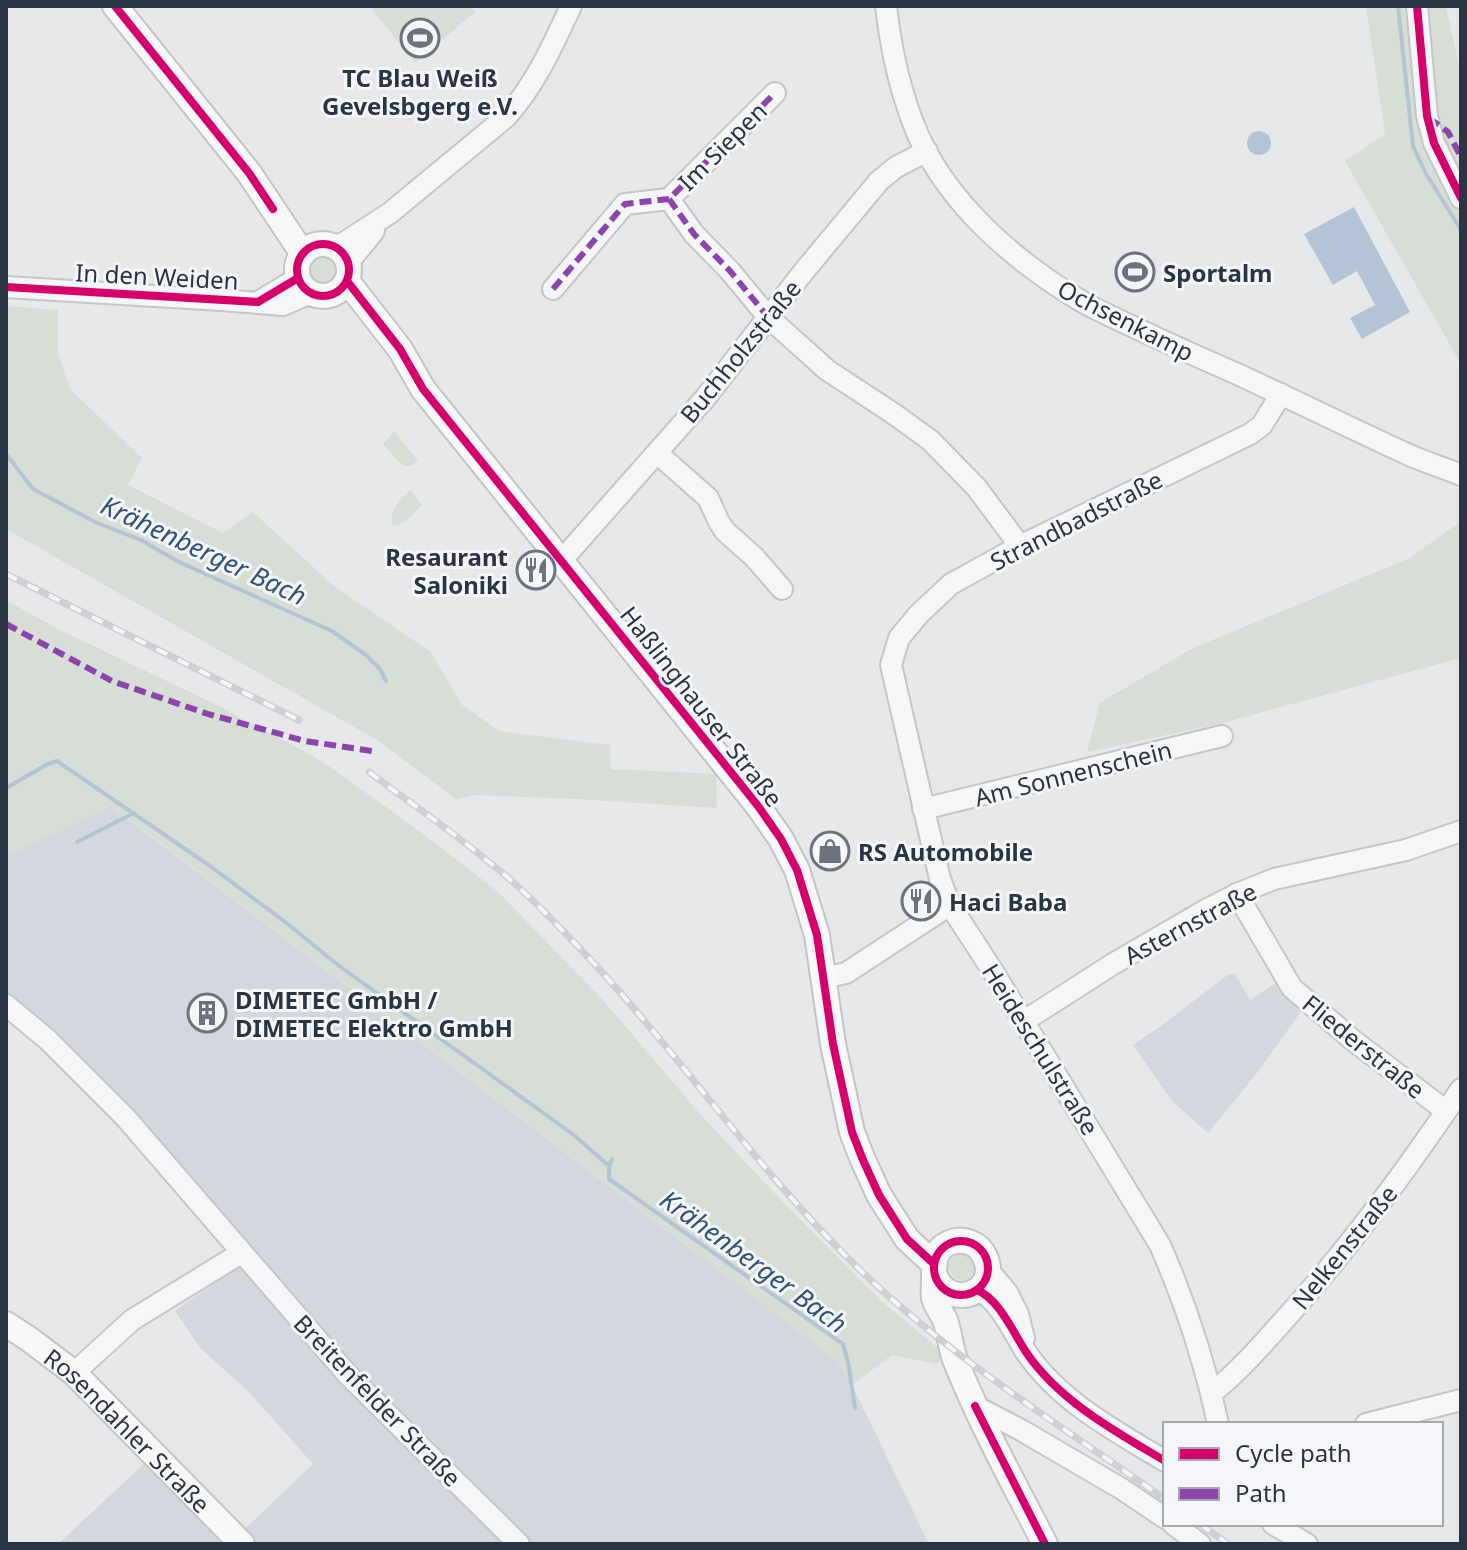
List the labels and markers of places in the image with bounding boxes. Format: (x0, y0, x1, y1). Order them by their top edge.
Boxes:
sports icon: TC Blau Weiß Gevelsbgerg e.V. (399, 17, 441, 59)
place label: TC Blau Weiß Gevelsbgerg e.V. (322, 61, 518, 122)
sports icon: Sportalm (1114, 251, 1156, 293)
place label: Sportalm (1163, 256, 1272, 289)
place label: Resaurant Saloniki (385, 540, 508, 601)
restaurant icon: Resaurant Saloniki (515, 549, 557, 591)
shop icon: RS Automobile (809, 830, 851, 872)
place label: RS Automobile (858, 835, 1033, 868)
restaurant icon: Haci Baba (900, 880, 942, 922)
place label: Haci Baba (949, 885, 1067, 918)
place label: DIMETEC GmbH / DIMETEC Elektro GmbH (235, 983, 513, 1044)
building icon: DIMETEC GmbH / DIMETEC Elektro GmbH (186, 992, 228, 1034)

